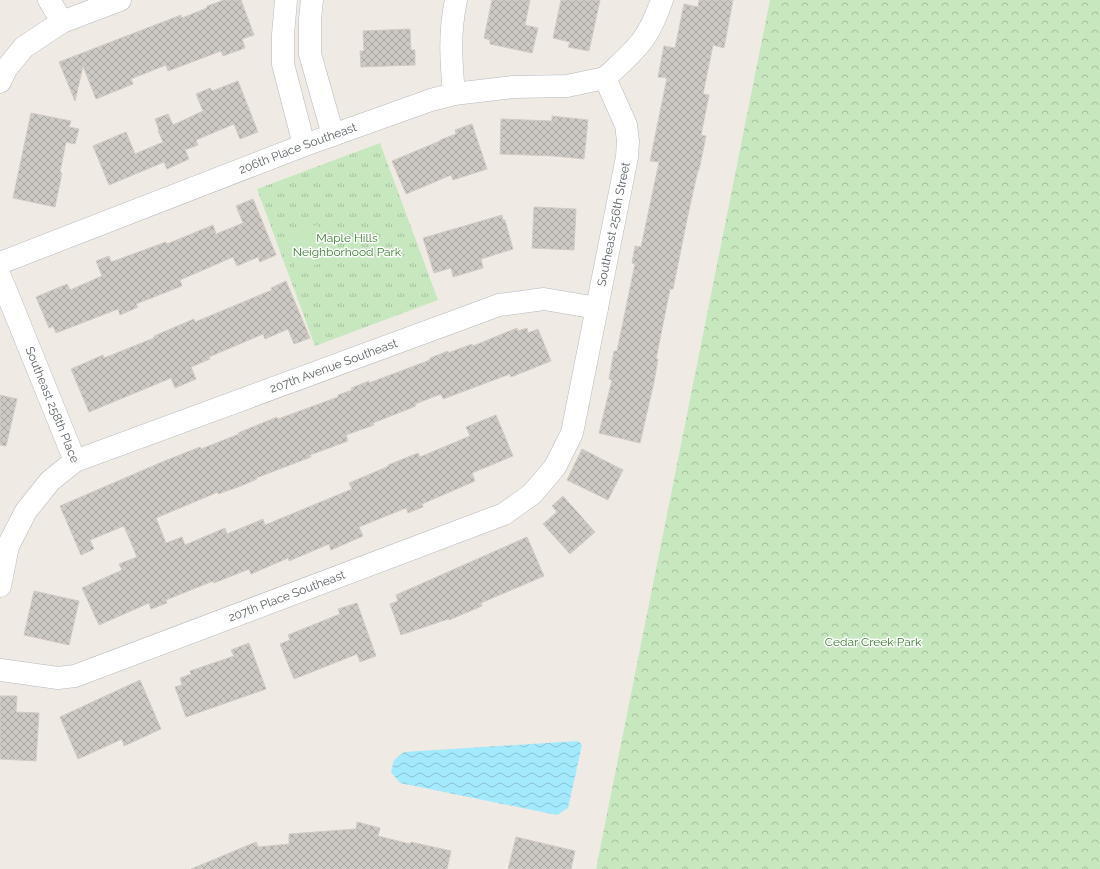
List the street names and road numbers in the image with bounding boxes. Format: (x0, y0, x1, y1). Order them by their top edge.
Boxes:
street label: 206th Place Southeast (237, 120, 359, 177)
street label: Southeast 256th Street (594, 161, 633, 288)
street label: 207th Avenue Southeast (268, 336, 399, 396)
street label: Southeast 258th Place (22, 345, 82, 465)
street label: 207th Place Southeast (226, 568, 347, 624)

